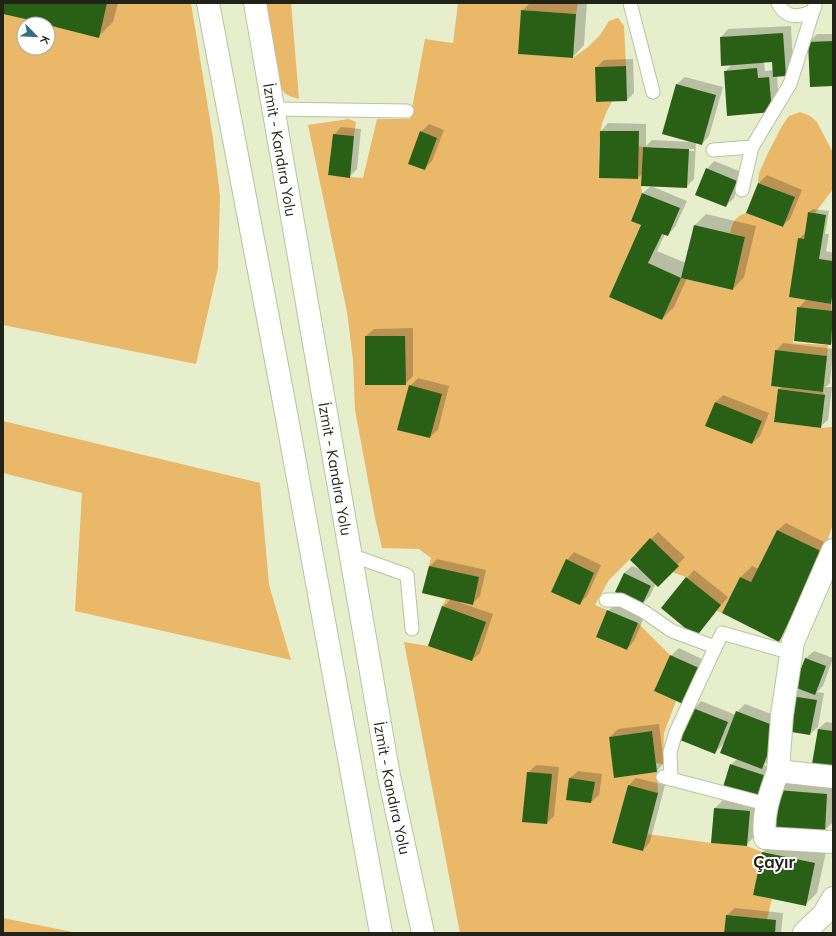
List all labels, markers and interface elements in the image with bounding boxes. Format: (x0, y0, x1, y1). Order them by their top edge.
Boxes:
north arrow (16, 16, 56, 56)
text: K (37, 34, 53, 47)
street label: İzmit - Kandıra Yolu (260, 82, 301, 218)
street label: İzmit - Kandıra Yolu (315, 401, 357, 537)
street label: İzmit - Kandıra Yolu (370, 720, 415, 856)
district label: Çayır (753, 851, 795, 872)

